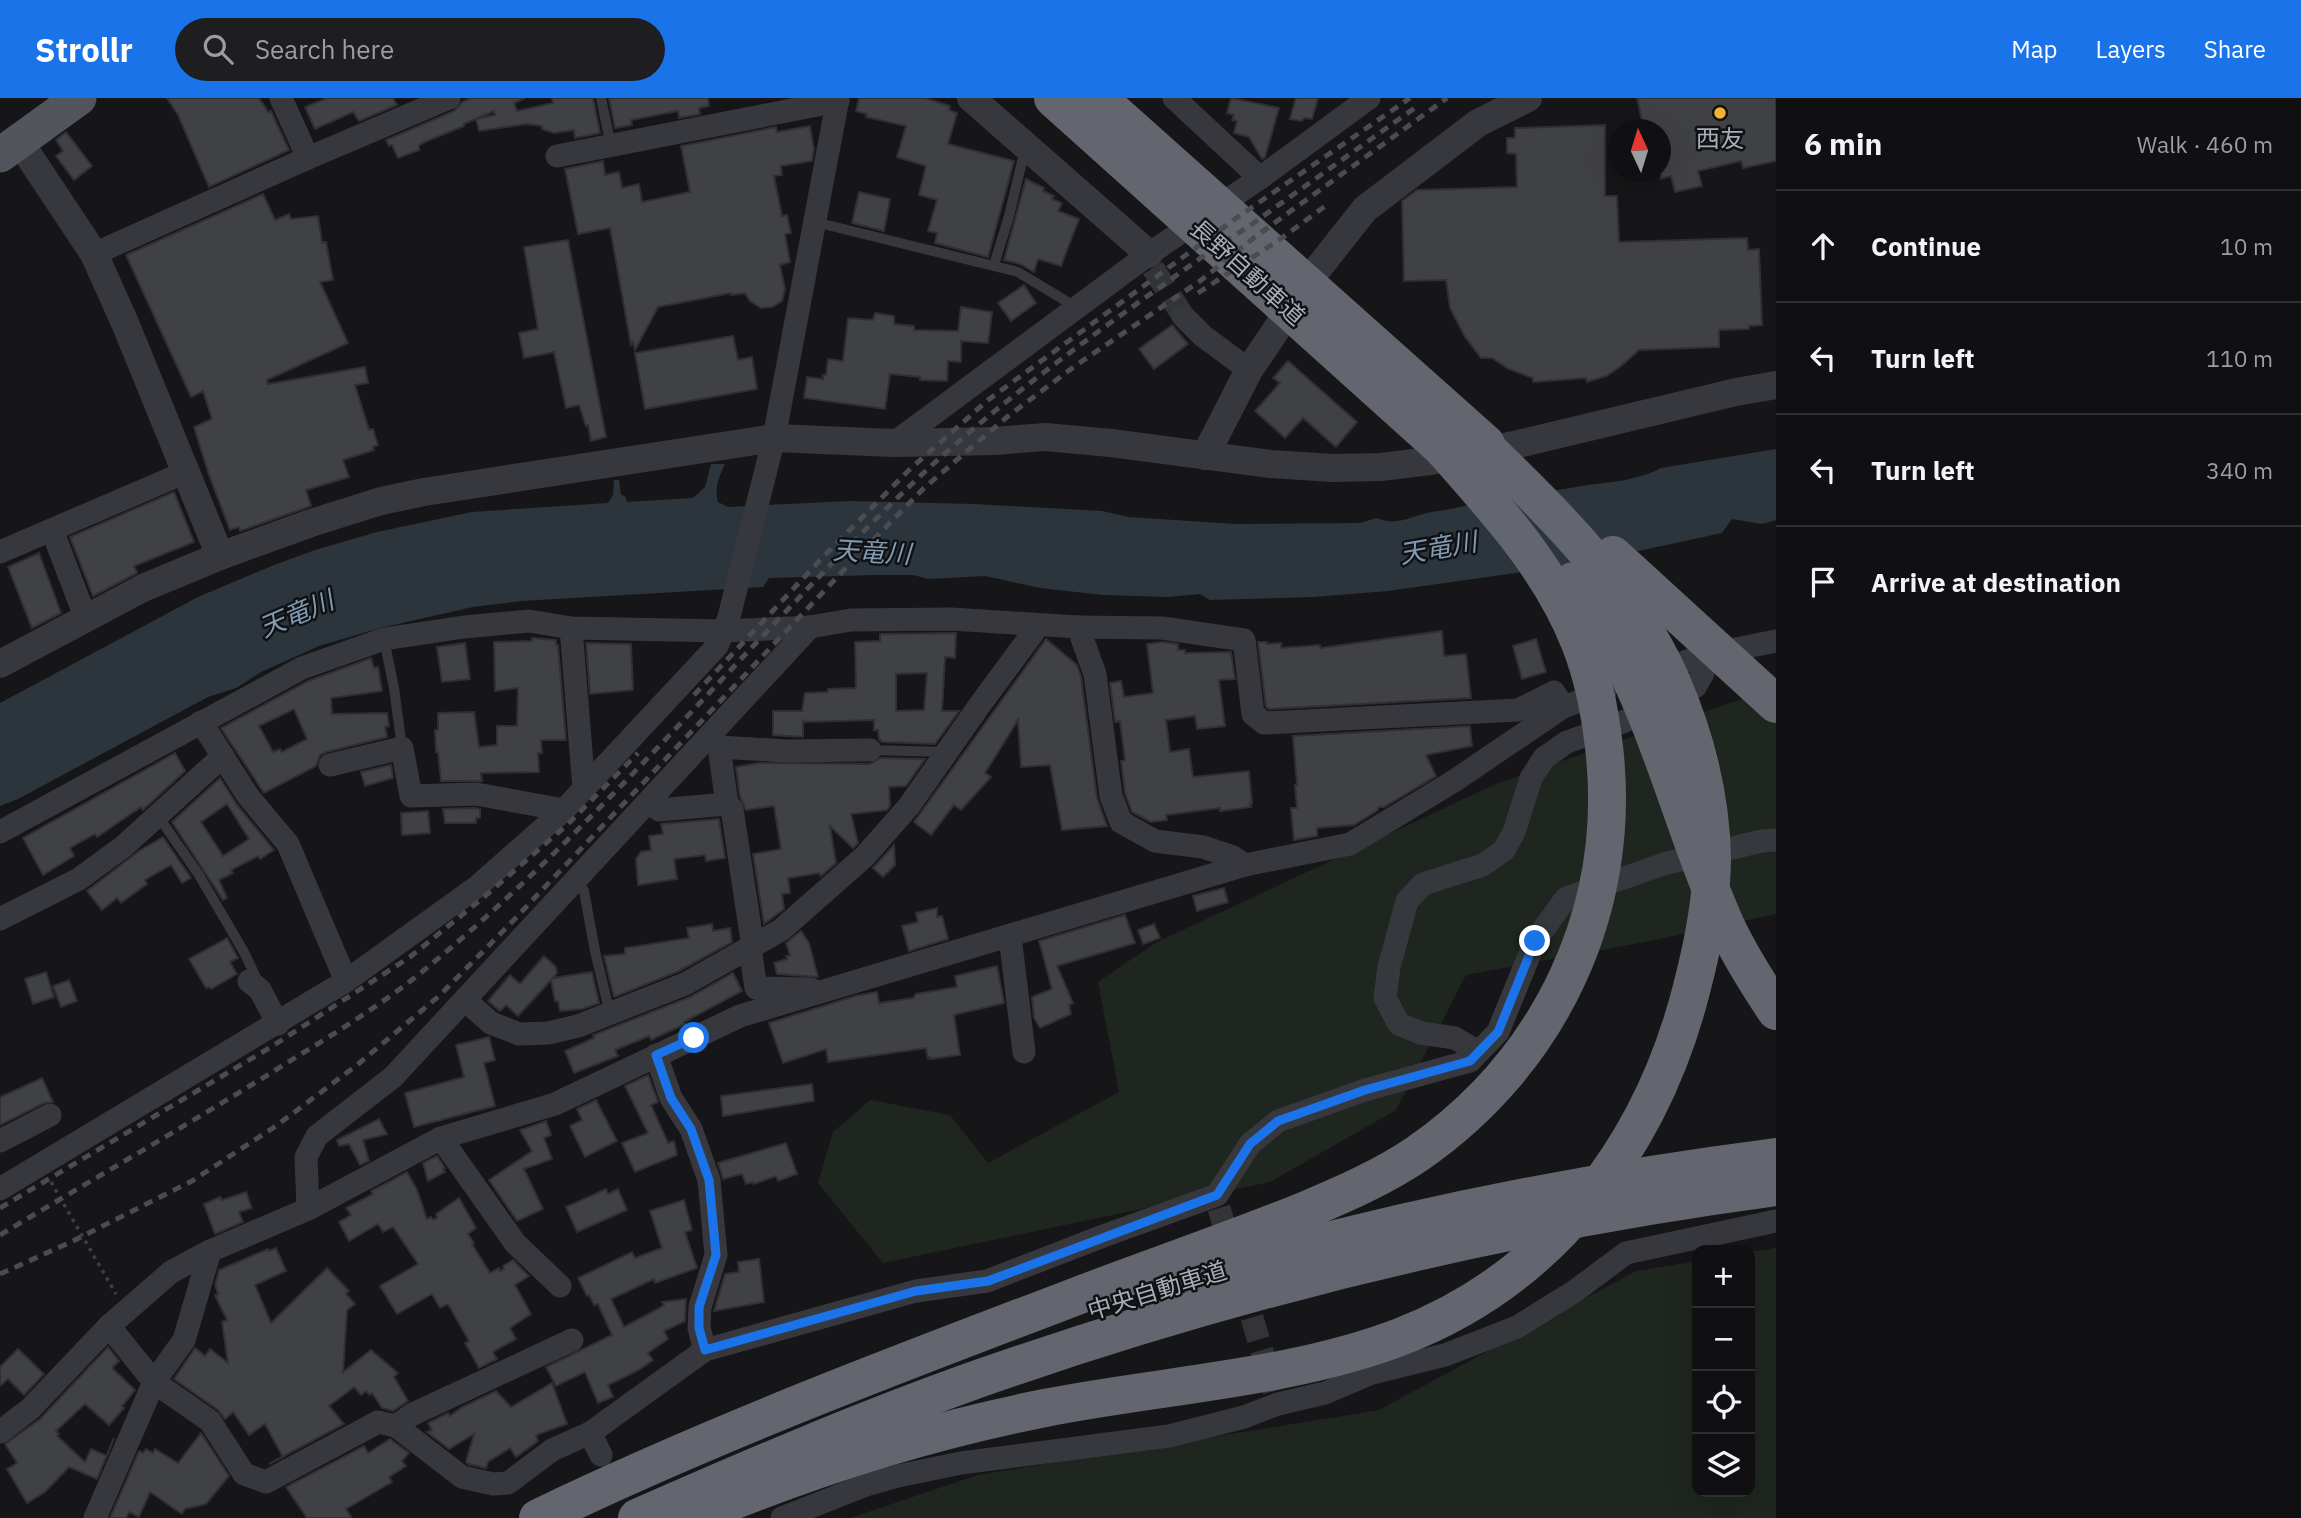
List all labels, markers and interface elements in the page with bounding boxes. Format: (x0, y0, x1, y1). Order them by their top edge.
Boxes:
search box (175, 18, 665, 81)
text: Strollr (35, 28, 133, 71)
icon: search (199, 30, 237, 68)
text: Search here (255, 32, 394, 66)
text: Map (2011, 33, 2058, 65)
text: Layers (2096, 33, 2166, 65)
text: Share (2204, 33, 2266, 65)
marker: 西友 (1712, 105, 1728, 121)
north arrow (1608, 119, 1671, 182)
place label: 西友 (1696, 122, 1744, 154)
text: 6 min (1804, 124, 1882, 163)
text: Walk · 460 m (2137, 129, 2273, 159)
street label: 長野自動車道 (1184, 212, 1312, 332)
icon: ahead (1804, 227, 1842, 265)
text: Continue (1871, 229, 1981, 263)
text: 10 m (2220, 231, 2273, 261)
icon: left (1804, 339, 1842, 377)
text: Turn left (1871, 341, 1974, 375)
text: 110 m (2206, 343, 2273, 373)
icon: left (1804, 451, 1842, 489)
text: Turn left (1871, 453, 1974, 487)
text: 340 m (2206, 455, 2273, 485)
water label: 天竜川 (1397, 523, 1482, 571)
water label: 天竜川 (832, 532, 915, 570)
icon: arrive (1804, 563, 1842, 601)
text: Arrive at destination (1871, 565, 2121, 599)
water label: 天竜川 (253, 581, 341, 644)
route end (1519, 925, 1550, 956)
route start (678, 1022, 709, 1053)
map controls (1692, 1245, 1755, 1497)
button: + (1692, 1245, 1755, 1308)
street label: 中央自動車道 (1083, 1254, 1231, 1326)
button: − (1692, 1308, 1755, 1371)
button: locate (1692, 1371, 1755, 1434)
button: layers (1692, 1434, 1755, 1497)

